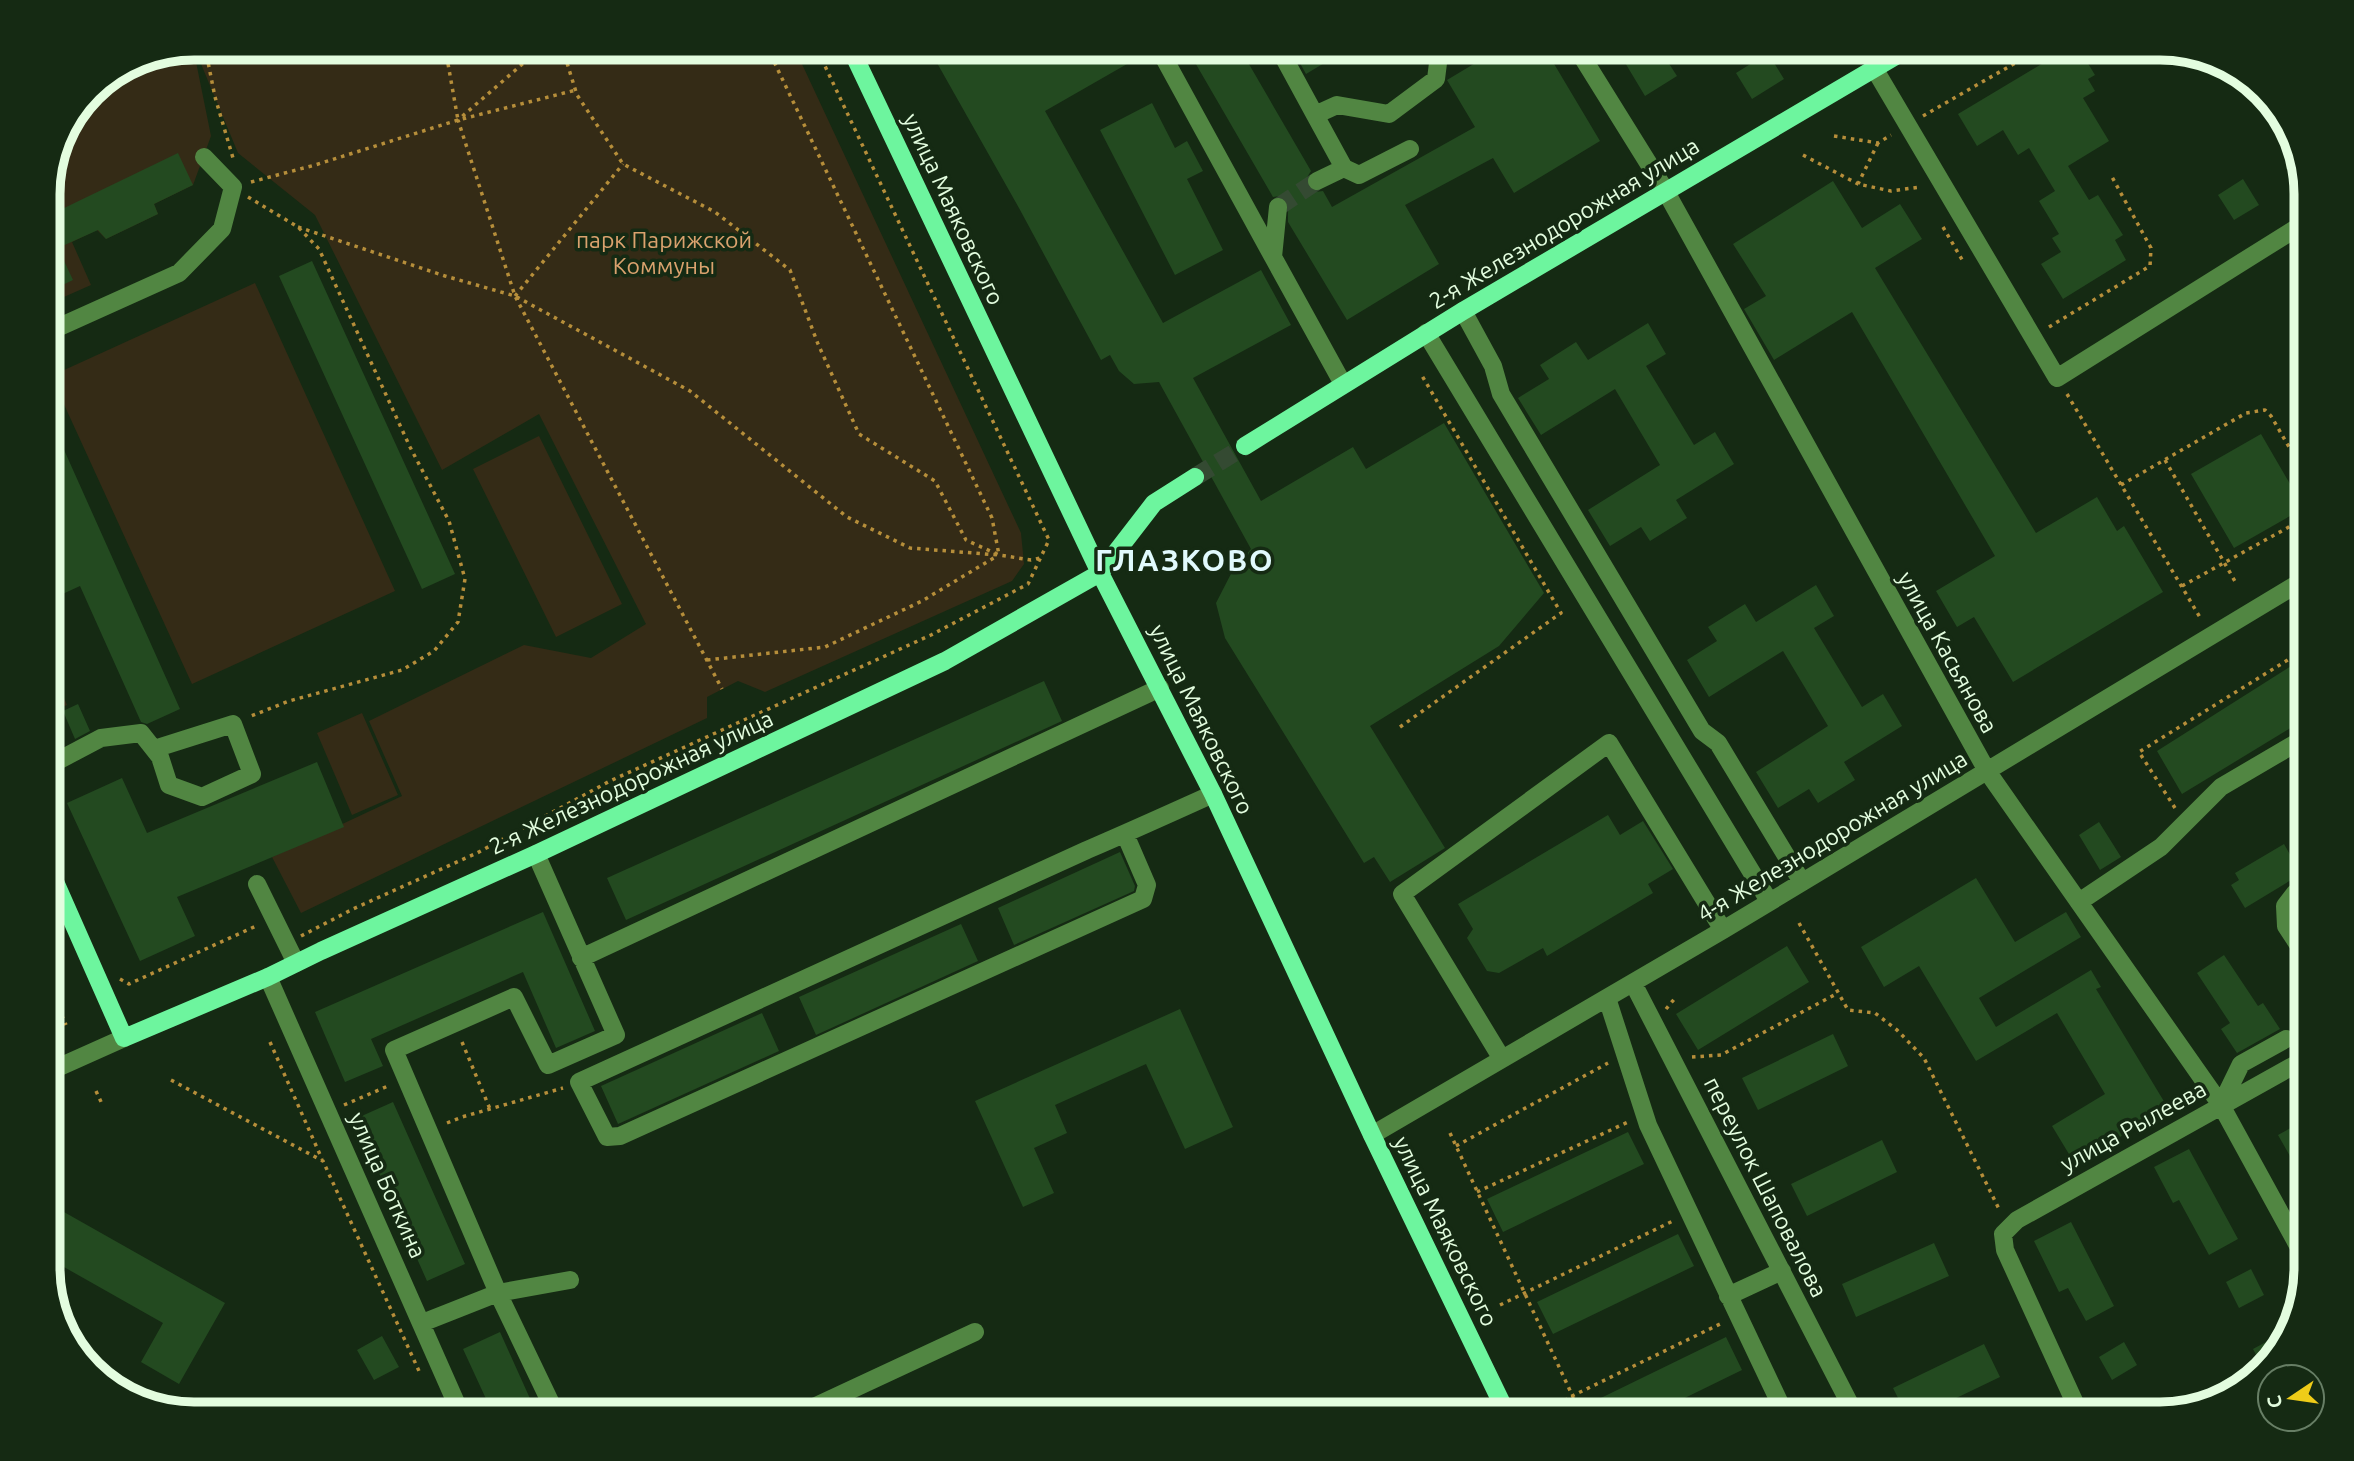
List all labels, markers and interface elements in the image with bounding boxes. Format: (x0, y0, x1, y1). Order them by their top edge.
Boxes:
street label: улица Маяковского (899, 109, 1009, 309)
street label: 2-я Железнодорожная улица (1425, 132, 1703, 314)
park label: парк Парижской Коммуны (576, 227, 752, 278)
district label: ГЛАЗКОВО (1095, 543, 1275, 577)
street label: улица Касьянова (1893, 567, 2003, 737)
street label: улица Маяковского (1145, 620, 1259, 818)
street label: 2-я Железнодорожная улица (485, 705, 777, 859)
street label: 4-я Железнодорожная улица (1693, 745, 1971, 927)
street label: переулок Шаповалова (1700, 1073, 1832, 1301)
street label: улица Рылеева (2056, 1076, 2210, 1176)
street label: улица Боткина (345, 1108, 431, 1262)
street label: улица Маяковского (1389, 1132, 1503, 1330)
north arrow (2256, 1363, 2326, 1433)
text: С (2262, 1393, 2287, 1410)

